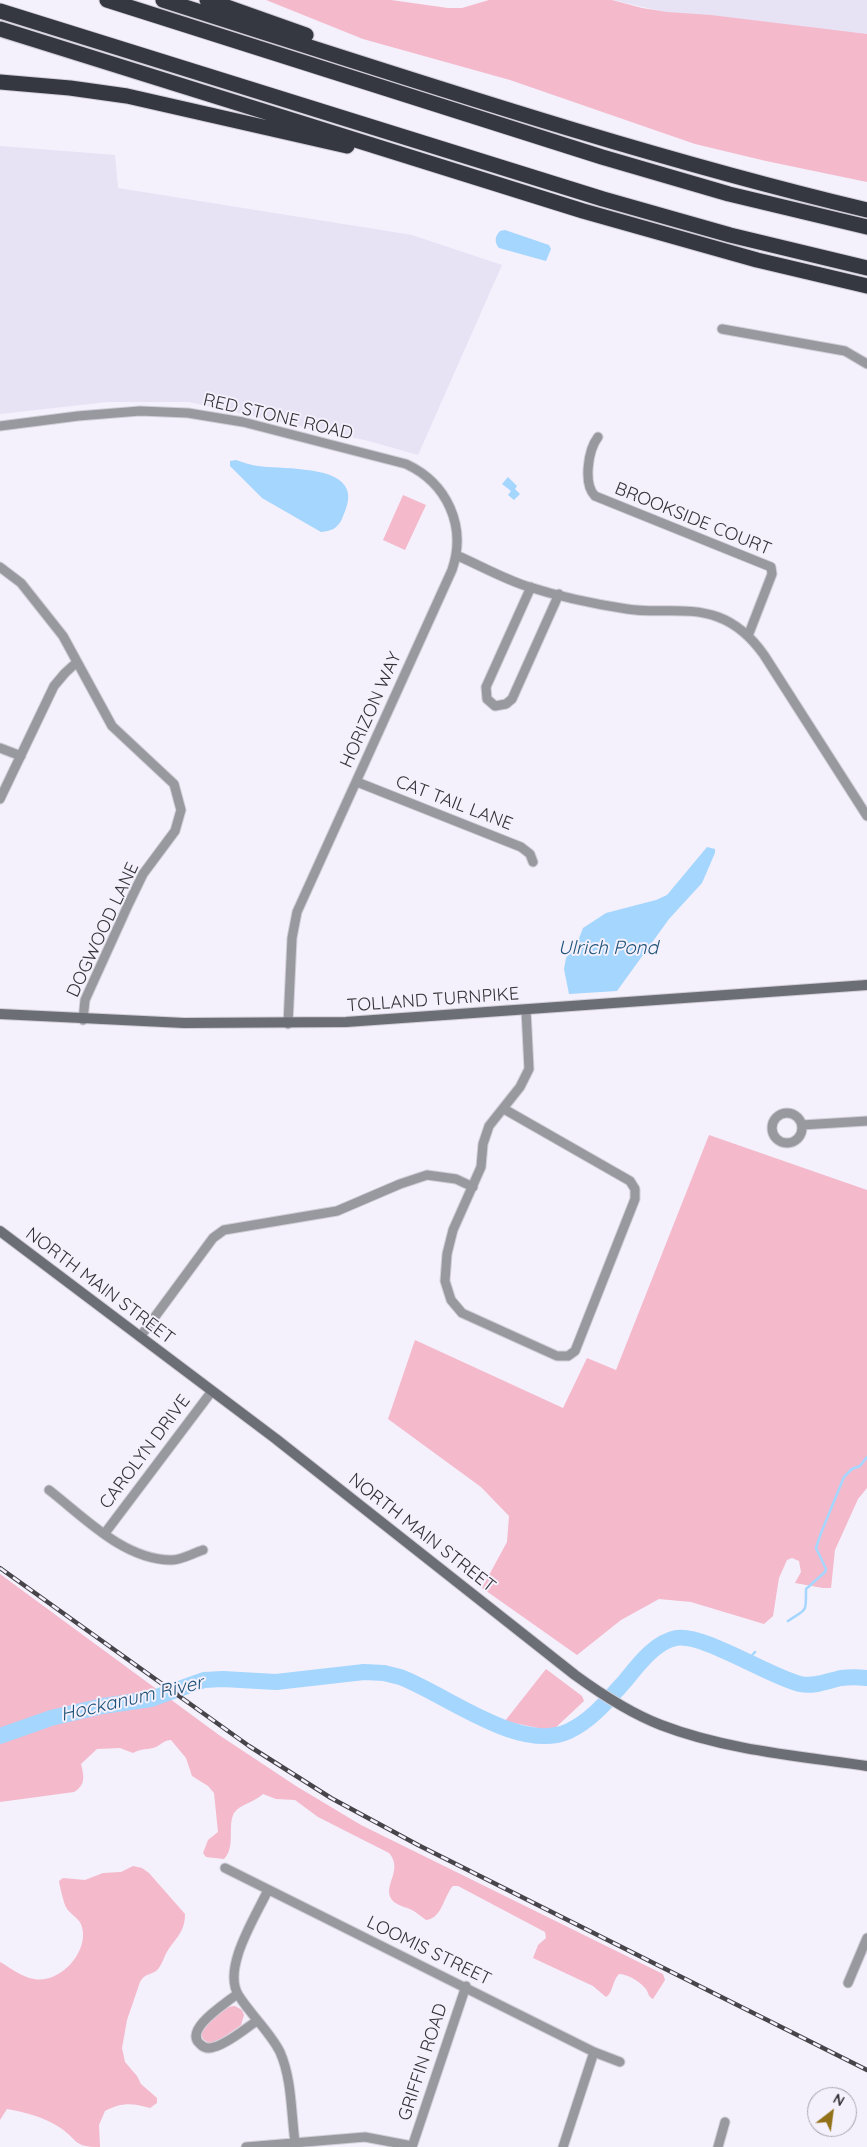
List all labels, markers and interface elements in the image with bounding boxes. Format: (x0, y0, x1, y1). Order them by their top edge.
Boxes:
street label: RED STONE ROAD (201, 389, 355, 445)
street label: BROOKSIDE COURT (612, 478, 774, 560)
street label: HORIZON WAY (336, 649, 406, 771)
street label: CAT TAIL LANE (393, 771, 515, 835)
street label: DOGWOOD LANE (62, 859, 144, 1001)
water label: Ulrich Pond (558, 937, 658, 959)
street label: TOLLAND TURNPIKE (346, 983, 520, 1017)
street label: NORTH MAIN STREET (21, 1223, 179, 1349)
street label: CAROLYN DRIVE (95, 1391, 195, 1513)
street label: NORTH MAIN STREET (344, 1469, 500, 1597)
water label: Hockanum River (58, 1672, 206, 1726)
street label: LOOMIS STREET (363, 1912, 495, 1990)
street label: GRIFFIN ROAD (394, 2001, 452, 2123)
north arrow (807, 2087, 857, 2137)
text: N (830, 2090, 848, 2110)

